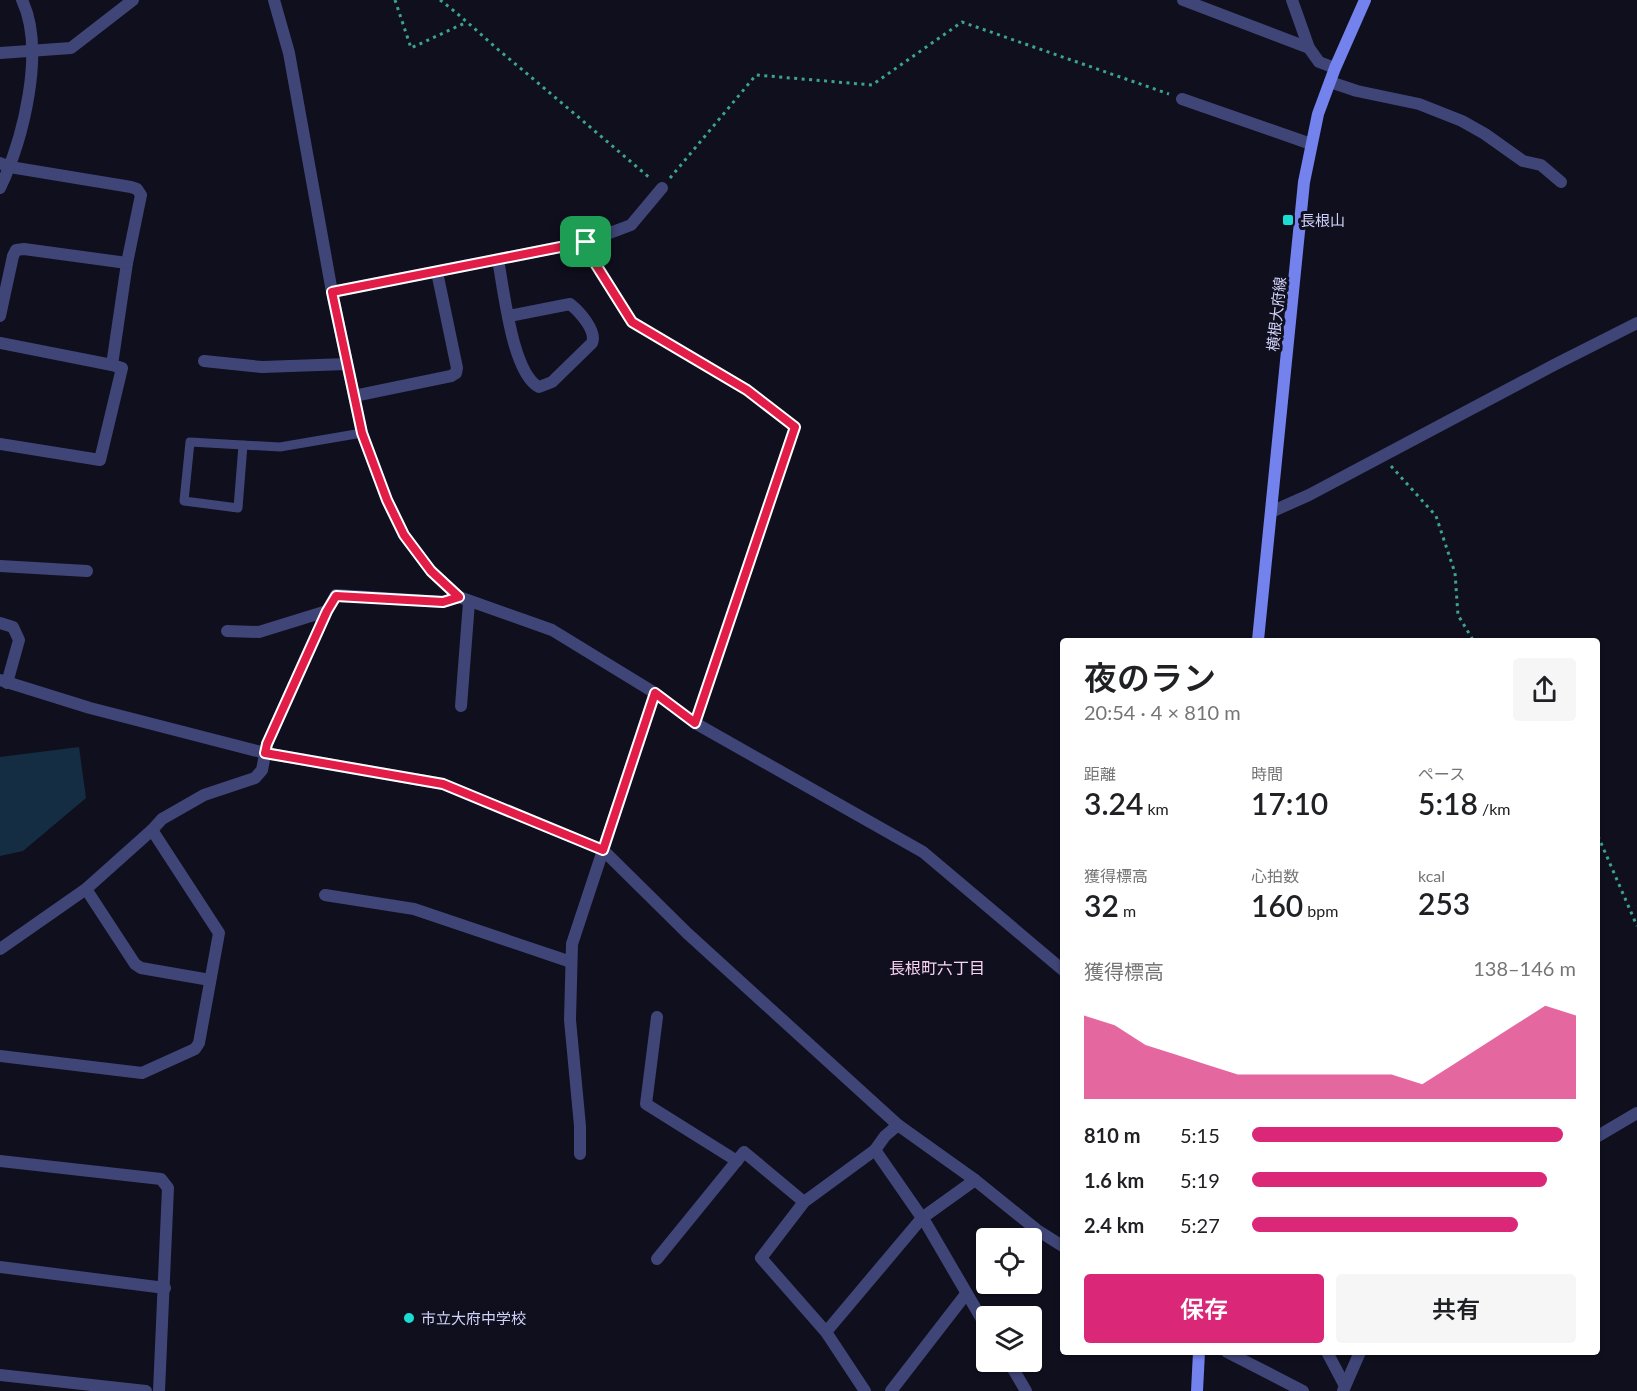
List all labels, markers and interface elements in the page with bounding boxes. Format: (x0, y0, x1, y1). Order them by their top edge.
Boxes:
place label: 長根山 (1300, 211, 1345, 229)
marker: 長根山 (1281, 213, 1295, 227)
pin (560, 216, 611, 267)
icon: arrive (569, 225, 602, 258)
street label: 横根大府線 (1263, 276, 1289, 352)
text: 夜のラン (1084, 657, 1216, 697)
button: share (1513, 658, 1576, 721)
text: 20:54 · 4 × 810 m (1084, 700, 1241, 724)
text: 距離 (1084, 764, 1116, 783)
text: 時間 (1251, 764, 1283, 783)
text: ペース (1418, 764, 1465, 783)
text: 3.24 (1084, 785, 1143, 821)
text: 17:10 (1251, 785, 1328, 821)
text: 5:18 (1418, 785, 1478, 821)
text: km (1143, 799, 1169, 818)
text: /km (1478, 799, 1510, 818)
text: 獲得標高 (1084, 866, 1148, 885)
text: 心拍数 (1251, 866, 1299, 885)
text: kcal (1418, 866, 1445, 885)
text: 253 (1418, 885, 1470, 921)
text: 32 (1084, 887, 1119, 923)
text: 160 (1251, 887, 1303, 923)
text: m (1119, 901, 1136, 920)
text: bpm (1303, 901, 1338, 920)
text: 138–146 m (1473, 956, 1576, 980)
district label: 長根町六丁目 (889, 958, 985, 977)
text: 獲得標高 (1084, 959, 1164, 983)
text: 810 m (1084, 1123, 1140, 1147)
text: 5:15 (1180, 1123, 1220, 1147)
text: 1.6 km (1084, 1168, 1144, 1192)
text: 5:19 (1180, 1168, 1220, 1192)
text: 2.4 km (1084, 1213, 1144, 1237)
text: 5:27 (1180, 1213, 1220, 1237)
map controls (976, 1228, 1042, 1372)
button: locate (976, 1228, 1042, 1294)
button: 保存 (1084, 1274, 1324, 1343)
button: 共有 (1336, 1274, 1576, 1343)
button: layers (976, 1306, 1042, 1372)
place label: 市立大府中学校 (421, 1309, 526, 1327)
marker: 市立大府中学校 (402, 1311, 416, 1325)

